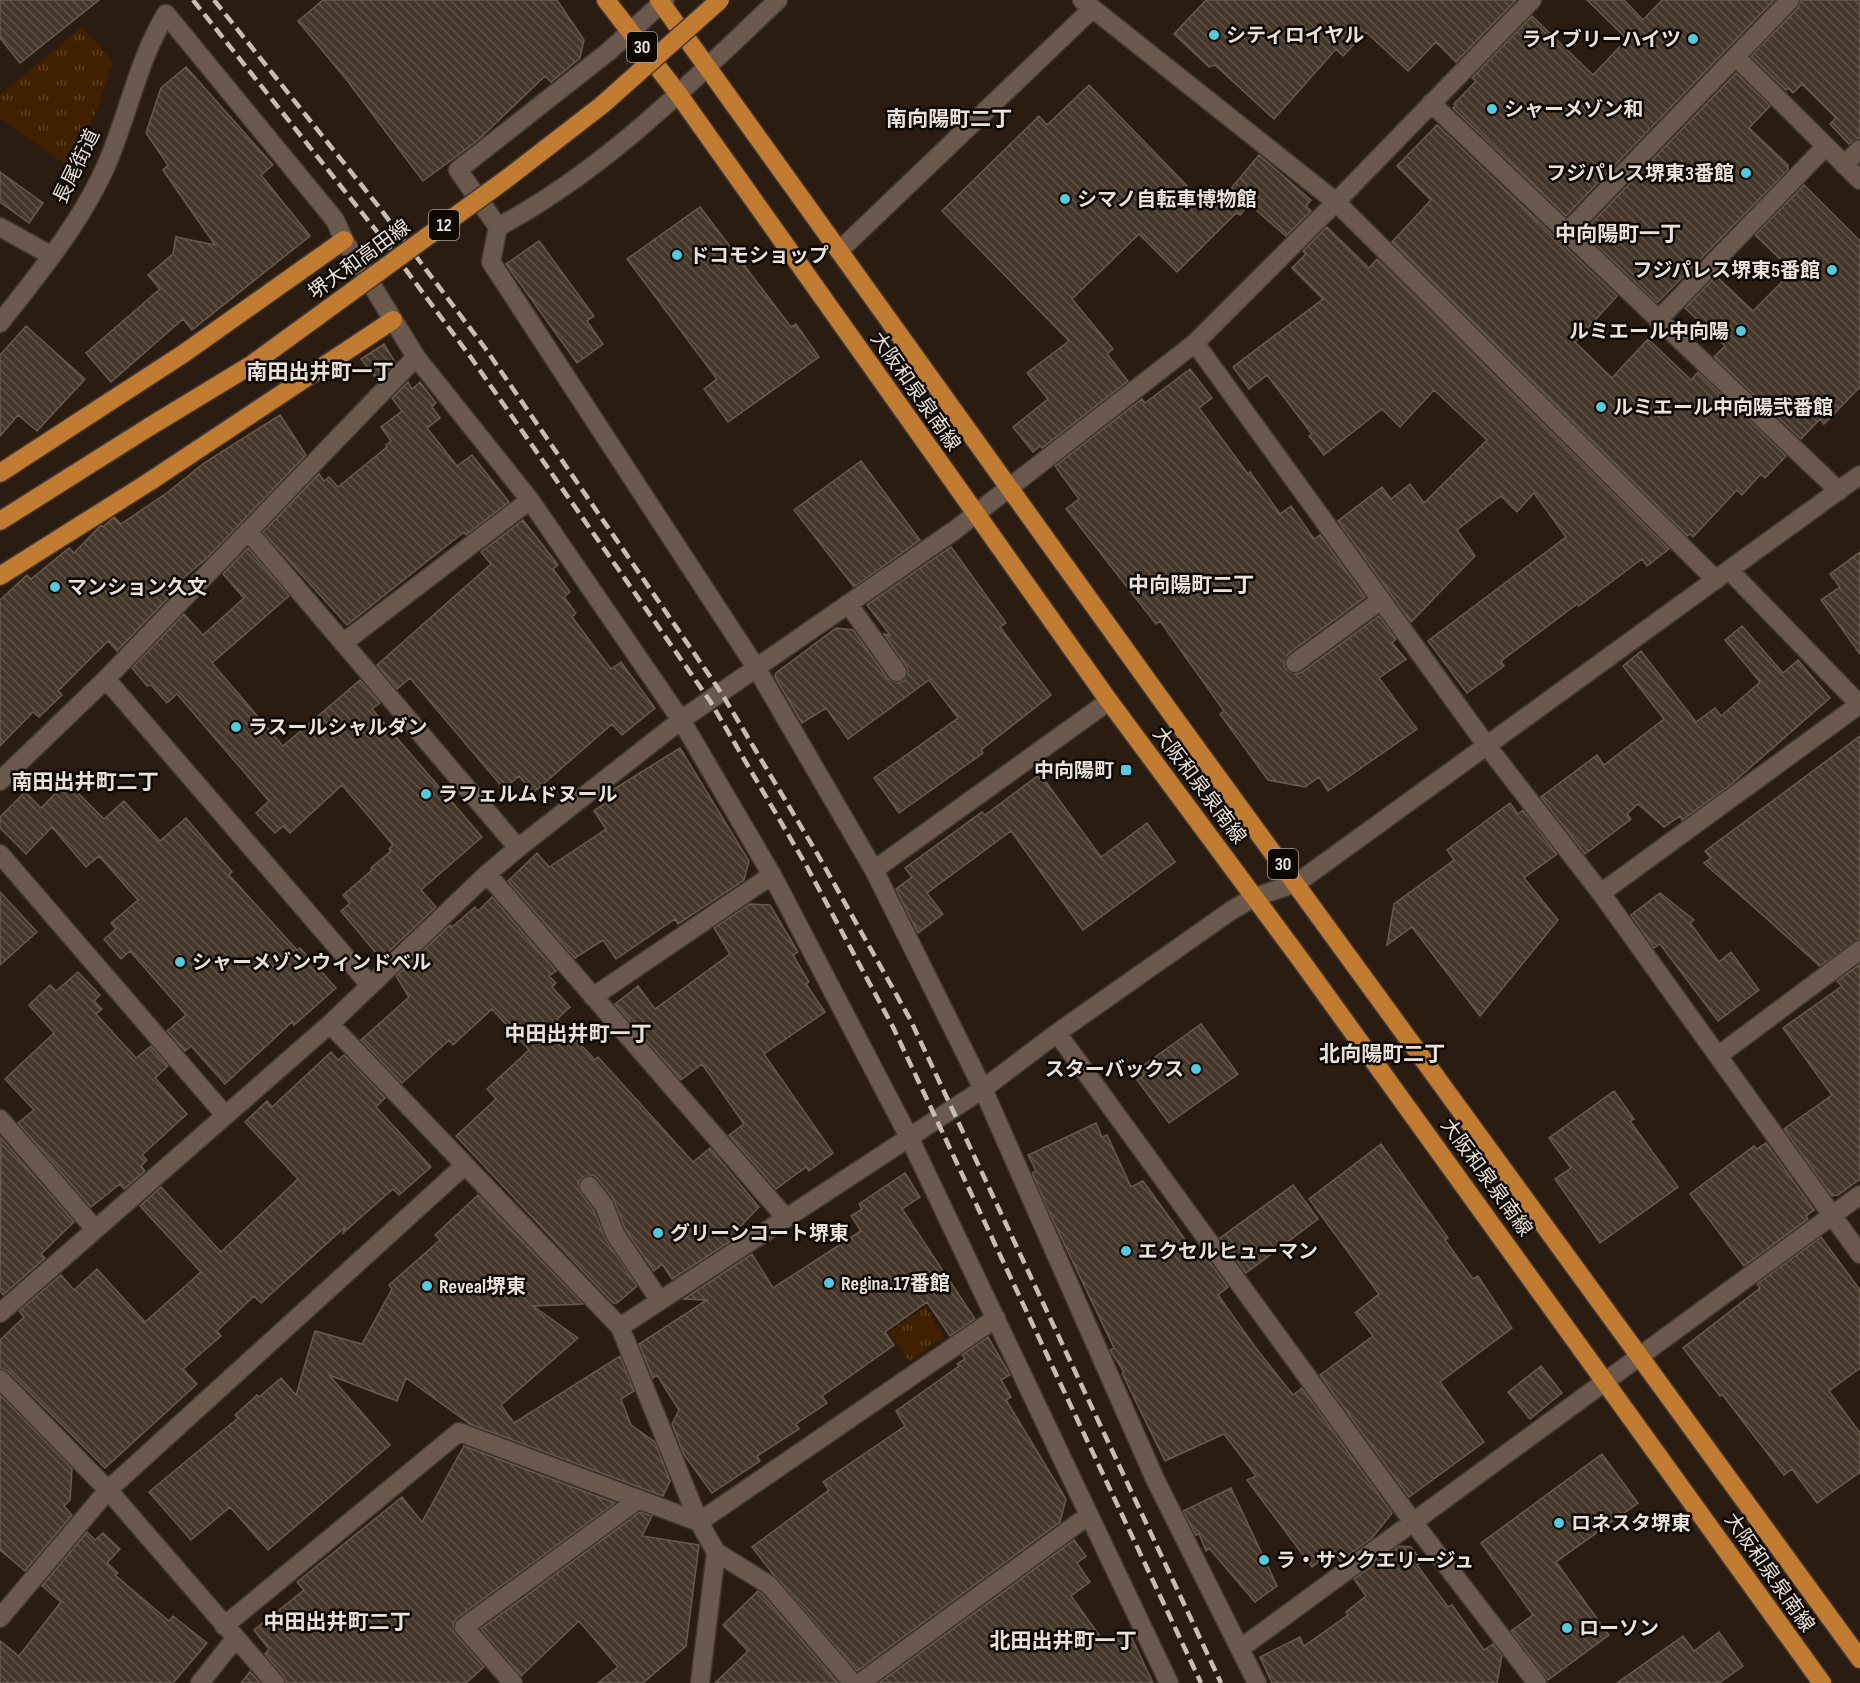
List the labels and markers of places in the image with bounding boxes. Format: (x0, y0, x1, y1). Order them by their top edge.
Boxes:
place label: シティロイヤル (1226, 24, 1364, 48)
marker: シティロイヤル (1207, 28, 1221, 42)
place label: ライブリーハイツ (1522, 28, 1681, 52)
marker: ライブリーハイツ (1686, 32, 1700, 46)
place label: シャーメゾン和 (1504, 98, 1643, 122)
marker: シャーメゾン和 (1485, 102, 1499, 116)
place label: フジパレス堺東3番館 (1546, 162, 1734, 186)
marker: フジパレス堺東3番館 (1739, 166, 1753, 180)
place label: シマノ自転車博物館 (1077, 188, 1256, 212)
marker: シマノ自転車博物館 (1058, 192, 1072, 206)
place label: ドコモショップ (689, 244, 829, 268)
marker: ドコモショップ (670, 248, 684, 262)
place label: フジパレス堺東5番館 (1632, 259, 1820, 283)
marker: フジパレス堺東5番館 (1825, 263, 1839, 277)
place label: ルミエール中向陽 (1569, 320, 1729, 344)
marker: ルミエール中向陽 (1734, 324, 1748, 338)
place label: ルミエール中向陽弐番館 (1613, 396, 1833, 420)
marker: ルミエール中向陽弐番館 (1594, 400, 1608, 414)
place label: マンション久文 (67, 576, 207, 600)
marker: マンション久文 (48, 580, 62, 594)
place label: ラスールシャルダン (248, 716, 428, 740)
marker: ラスールシャルダン (229, 720, 243, 734)
place label: 中向陽町 (1034, 759, 1114, 783)
marker: 中向陽町 (1119, 763, 1133, 777)
place label: ラフェルムドヌール (438, 783, 618, 807)
marker: ラフェルムドヌール (419, 787, 433, 801)
place label: シャーメゾンウィンドベル (192, 951, 431, 975)
marker: シャーメゾンウィンドベル (173, 955, 187, 969)
place label: スターバックス (1045, 1058, 1184, 1082)
marker: スターバックス (1189, 1062, 1203, 1076)
place label: グリーンコート堺東 (670, 1222, 849, 1246)
marker: グリーンコート堺東 (651, 1226, 665, 1240)
place label: エクセルヒューマン (1138, 1240, 1318, 1264)
marker: エクセルヒューマン (1119, 1244, 1133, 1258)
place label: Regina.17番館 (841, 1272, 950, 1296)
place label: Reveal堺東 (439, 1275, 526, 1299)
marker: Regina.17番館 (822, 1276, 836, 1290)
marker: Reveal堺東 (420, 1279, 434, 1293)
place label: ロネスタ堺東 (1571, 1512, 1691, 1536)
marker: ロネスタ堺東 (1552, 1516, 1566, 1530)
place label: ラ・サンクエリージュ (1276, 1549, 1474, 1573)
marker: ラ・サンクエリージュ (1257, 1553, 1271, 1567)
place label: ローソン (1579, 1617, 1659, 1641)
marker: ローソン (1560, 1621, 1574, 1635)

